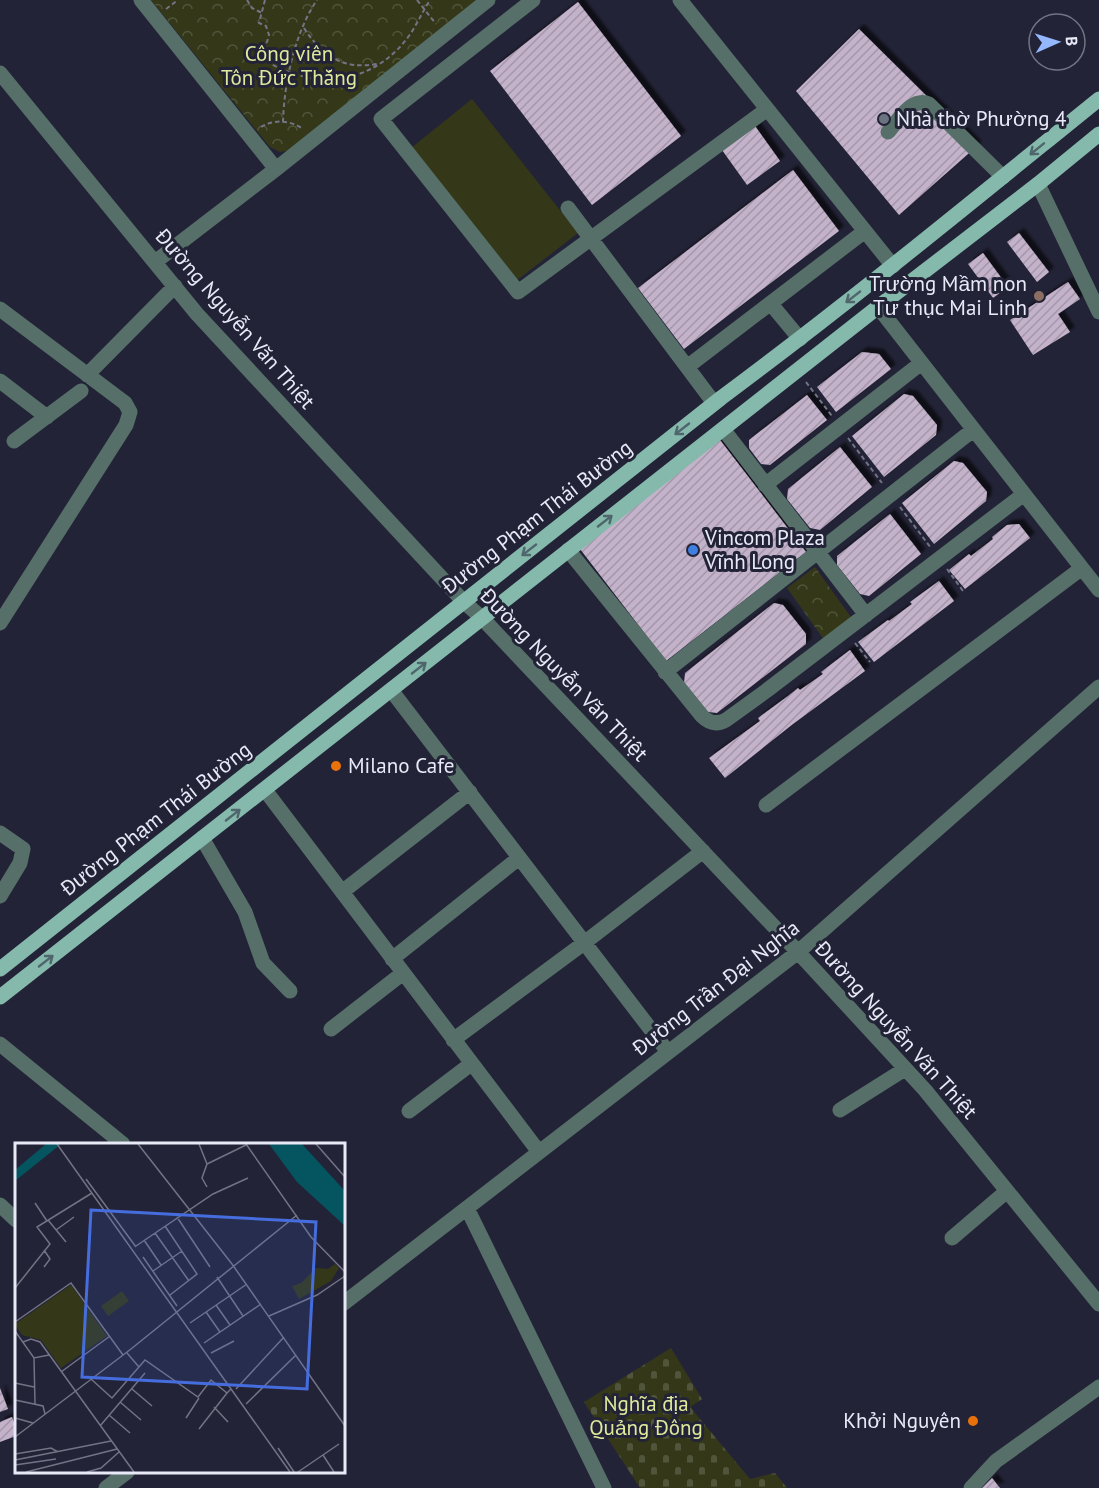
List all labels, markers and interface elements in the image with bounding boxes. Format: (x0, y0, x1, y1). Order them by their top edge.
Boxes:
north arrow (1027, 12, 1087, 72)
text: B (1062, 36, 1082, 46)
park label: Công viên Tôn Đức Thắng (221, 40, 357, 91)
place label: Nhà thờ Phường 4 (896, 105, 1067, 132)
marker: Nhà thờ Phường 4 (877, 112, 891, 126)
one-way arrow (1029, 142, 1045, 155)
street label: Đường Nguyễn Văn Thiệt (149, 222, 321, 414)
place label: Trường Mầm non Tư thục Mai Linh (869, 270, 1027, 321)
marker: Trường Mầm non Tư thục Mai Linh (1032, 289, 1046, 303)
one-way arrow (845, 291, 861, 304)
one-way arrow (674, 423, 690, 436)
street label: Đường Phạm Thái Bường (435, 434, 637, 600)
one-way arrow (597, 515, 613, 528)
place label: Vincom Plaza Vĩnh Long (704, 524, 825, 575)
marker: Vincom Plaza Vĩnh Long (686, 543, 700, 557)
one-way arrow (521, 544, 537, 557)
street label: Đường Nguyễn Văn Thiệt (474, 582, 654, 767)
one-way arrow (411, 661, 427, 674)
street label: Đường Phạm Thái Bường (54, 736, 256, 902)
place label: Milano Cafe (348, 752, 454, 779)
marker: Milano Cafe (329, 759, 343, 773)
one-way arrow (224, 808, 240, 821)
street label: Đường Trần Đại Nghĩa (626, 914, 805, 1062)
street label: Đường Nguyễn Văn Thiệt (809, 934, 983, 1124)
one-way arrow (38, 954, 54, 967)
inset map (15, 1143, 345, 1473)
park label: Nghĩa địa Quảng Đông (589, 1390, 703, 1441)
place label: Khởi Nguyên (843, 1407, 961, 1434)
marker: Khởi Nguyên (966, 1414, 980, 1428)

